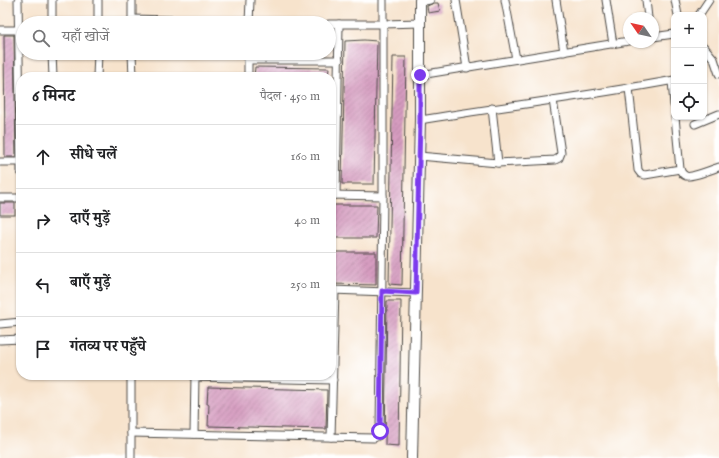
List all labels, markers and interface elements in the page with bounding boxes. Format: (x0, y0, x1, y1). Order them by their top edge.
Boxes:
north arrow (623, 12, 659, 48)
map controls (671, 12, 707, 120)
button: + (671, 12, 707, 48)
search box (16, 16, 336, 60)
icon: search (30, 27, 52, 49)
text: यहाँ खोजें (62, 27, 109, 46)
button: − (671, 48, 707, 84)
route end (411, 66, 429, 84)
button: locate (671, 84, 707, 120)
text: 6 मिनट (32, 86, 75, 107)
text: पैदल · 450 m (260, 88, 320, 105)
text: सीधे चलें (70, 145, 117, 164)
icon: ahead (32, 146, 54, 168)
text: 160 m (290, 148, 320, 165)
text: दाएँ मुड़ें (70, 209, 110, 228)
icon: right (32, 210, 54, 232)
text: 40 m (294, 212, 320, 229)
text: बाएँ मुड़ें (70, 273, 110, 292)
icon: left (32, 274, 54, 296)
text: 250 m (290, 276, 320, 293)
text: गंतव्य पर पहुँचे (70, 337, 146, 356)
icon: arrive (32, 338, 54, 360)
route start (371, 422, 389, 440)

